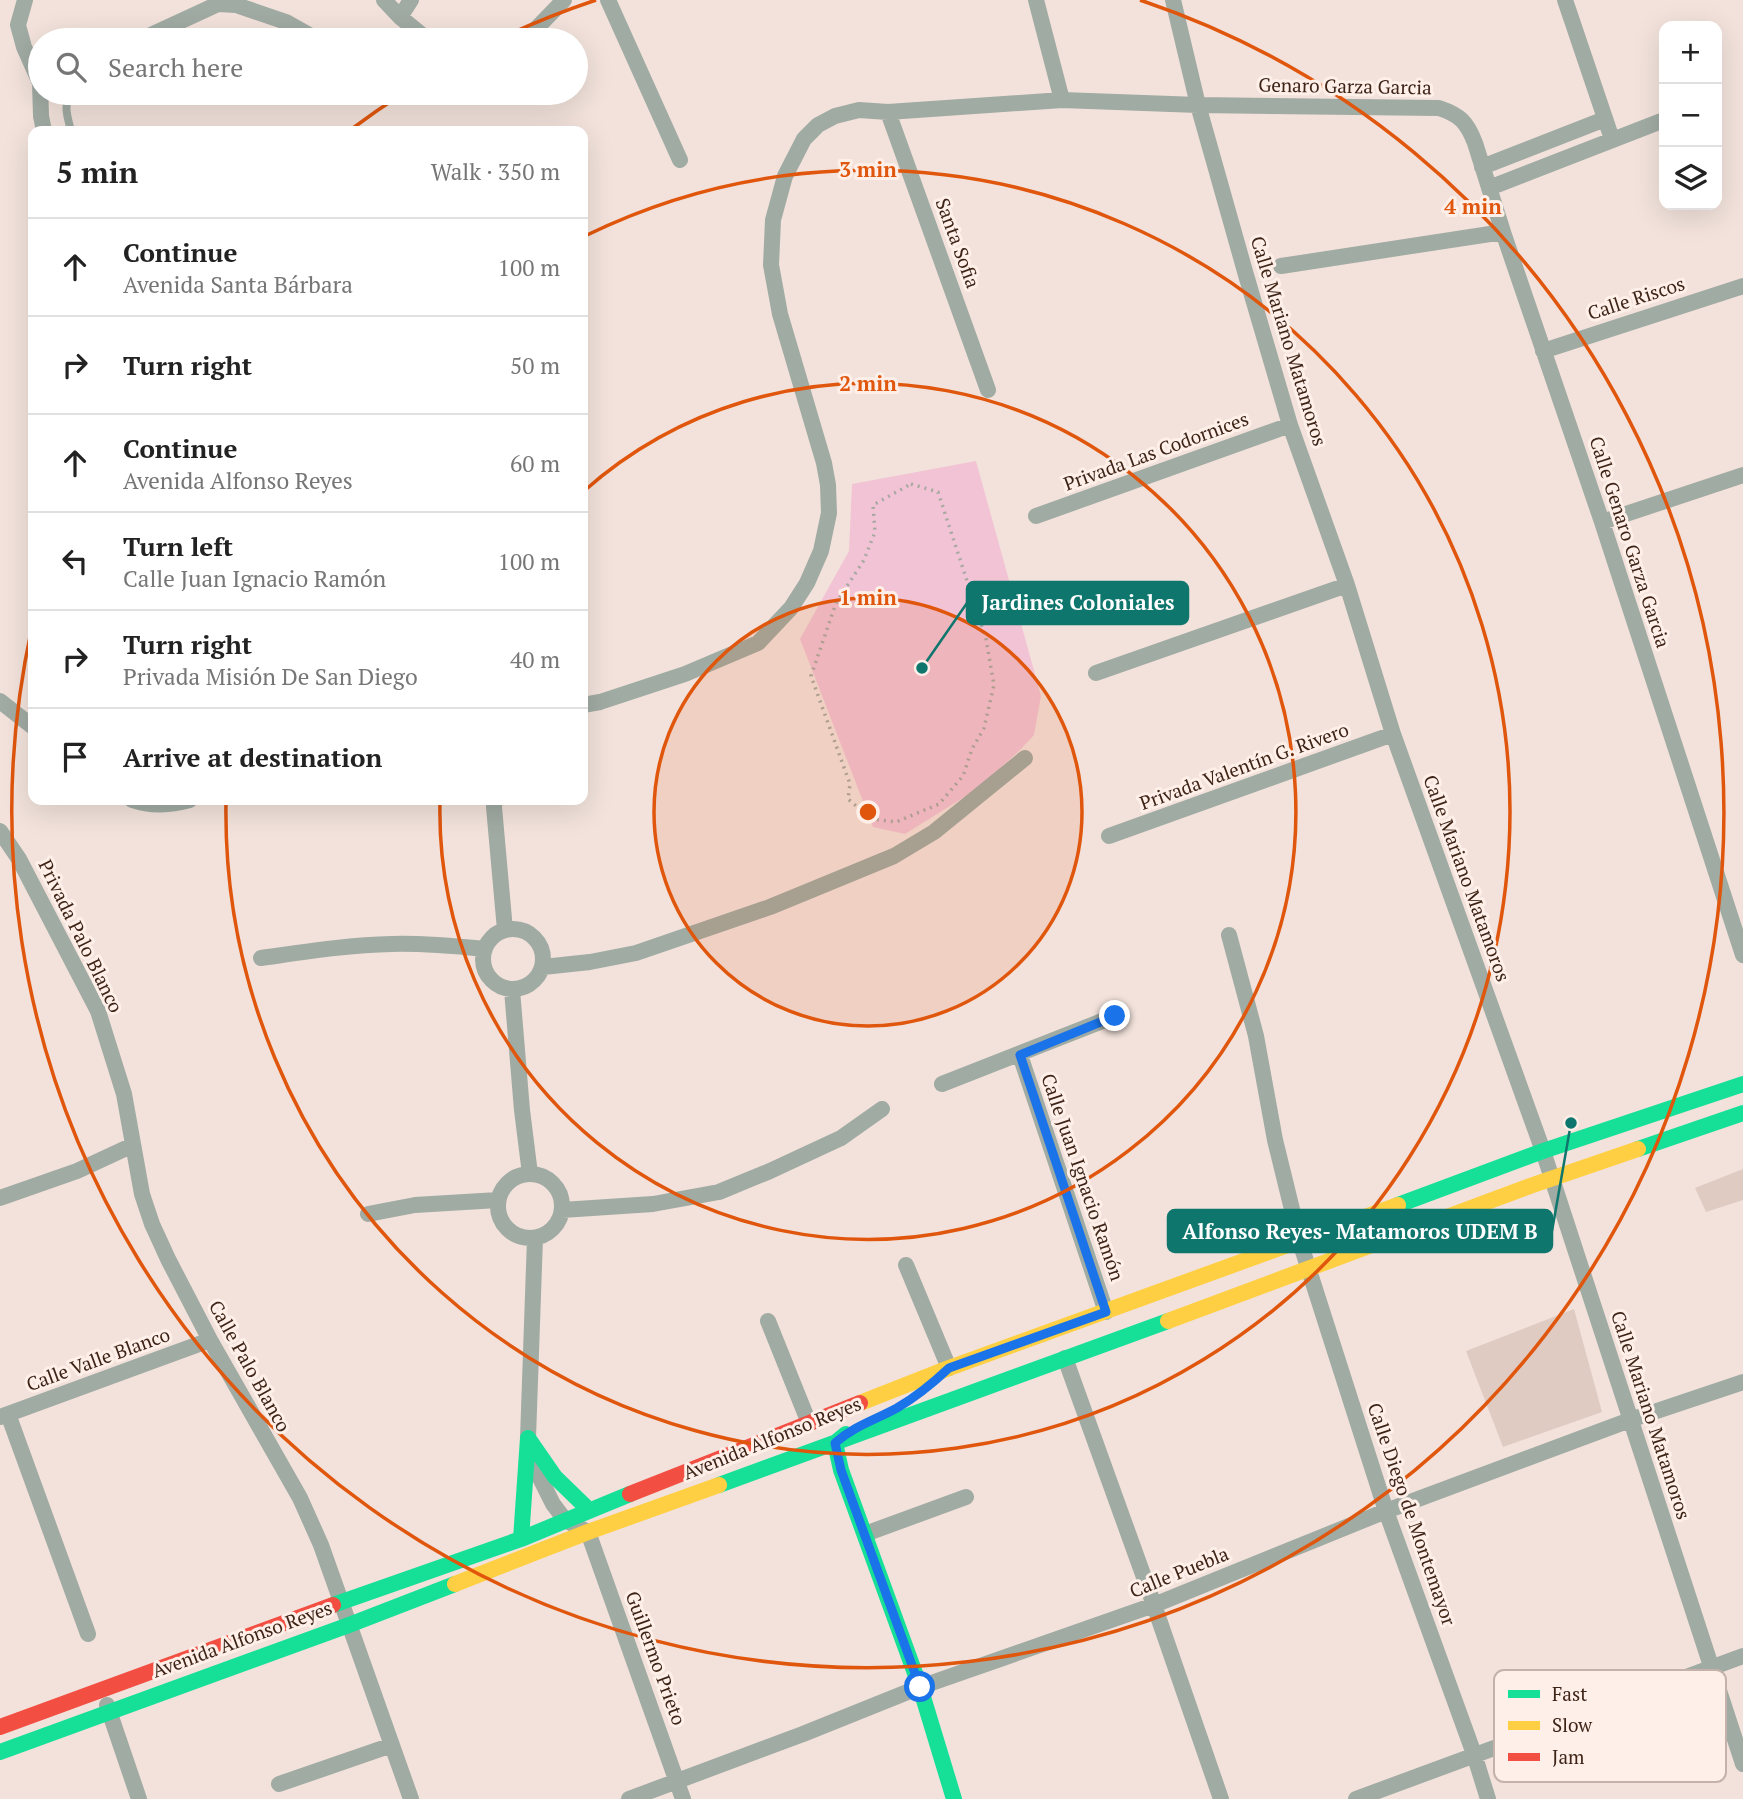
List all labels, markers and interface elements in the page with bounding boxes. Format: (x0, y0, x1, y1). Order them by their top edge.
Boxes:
map controls (1659, 21, 1722, 210)
button: + (1659, 21, 1722, 84)
search box (28, 28, 588, 105)
icon: search (52, 48, 90, 86)
text: Search here (108, 50, 243, 84)
street label: Genaro Garza Garcia (1258, 71, 1432, 100)
button: − (1659, 84, 1722, 147)
button: layers (1659, 147, 1722, 210)
text: 5 min (56, 152, 138, 192)
text: 3 min (839, 155, 897, 183)
text: Walk · 350 m (431, 156, 560, 187)
text: 4 min (1444, 192, 1502, 220)
street label: Santa Sofia (931, 194, 986, 292)
street label: Calle Mariano Matamoros (1246, 233, 1333, 449)
text: Continue (123, 235, 237, 269)
icon: ahead (56, 248, 94, 286)
text: 100 m (498, 252, 560, 283)
text: Avenida Santa Bárbara (123, 269, 353, 300)
street label: Calle Riscos (1584, 270, 1688, 325)
icon: right (56, 346, 94, 384)
text: Turn right (123, 348, 252, 382)
text: 50 m (510, 350, 560, 381)
text: 2 min (839, 369, 897, 397)
street label: Privada Las Codornices (1060, 405, 1252, 496)
text: Continue (123, 431, 237, 465)
street label: Calle Genaro Garza Garcia (1584, 433, 1677, 651)
icon: ahead (56, 444, 94, 482)
text: 60 m (510, 448, 560, 479)
text: Avenida Alfonso Reyes (123, 465, 353, 496)
text: Turn left (123, 529, 233, 563)
icon: left (56, 542, 94, 580)
text: 100 m (498, 546, 560, 577)
text: Calle Juan Ignacio Ramón (123, 563, 386, 594)
callout: Jardines Coloniales (967, 582, 1188, 624)
text: 1 min (839, 583, 897, 611)
text: Jardines Coloniales (981, 588, 1175, 616)
text: Turn right (123, 627, 252, 661)
icon: right (56, 640, 94, 678)
text: 40 m (510, 644, 560, 675)
text: Privada Misión De San Diego (123, 661, 418, 692)
street label: Privada Valentín G. Rivero (1136, 716, 1352, 815)
icon: arrive (56, 738, 94, 776)
text: Arrive at destination (123, 740, 382, 774)
street label: Calle Mariano Matamoros (1418, 771, 1517, 985)
centre of rings (856, 800, 880, 824)
street label: Privada Palo Blanco (34, 855, 129, 1016)
route end (1099, 1000, 1130, 1031)
street label: Calle Juan Ignacio Ramón (1036, 1070, 1131, 1284)
callout: Alfonso Reyes- Matamoros UDEM B (1168, 1210, 1552, 1252)
text: Alfonso Reyes- Matamoros UDEM B (1182, 1217, 1538, 1245)
street label: Calle Palo Blanco (204, 1296, 297, 1436)
street label: Calle Mariano Matamoros (1606, 1307, 1697, 1522)
street label: Calle Valle Blanco (23, 1321, 173, 1396)
street label: Avenida Alfonso Reyes (679, 1390, 865, 1485)
street label: Calle Diego de Montemayor (1363, 1399, 1463, 1629)
street label: Calle Puebla (1126, 1540, 1232, 1603)
street label: Guillermo Prieto (621, 1587, 692, 1728)
street label: Avenida Alfonso Reyes (148, 1594, 335, 1683)
legend (1494, 1670, 1726, 1782)
route start (904, 1671, 935, 1702)
text: Fast (1552, 1681, 1587, 1706)
text: Slow (1552, 1712, 1593, 1737)
text: Jam (1552, 1744, 1585, 1769)

